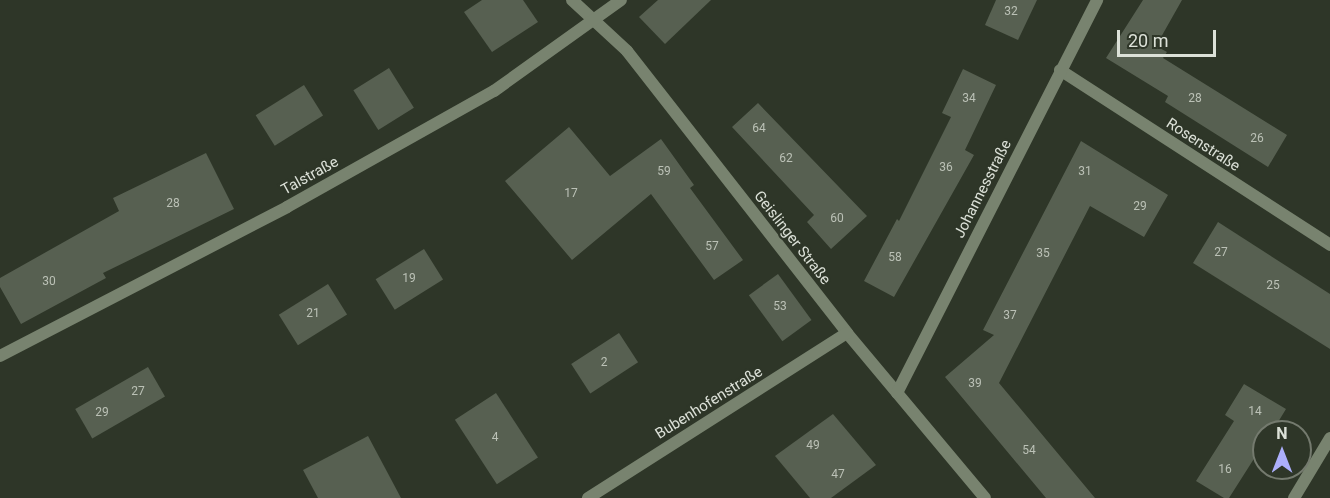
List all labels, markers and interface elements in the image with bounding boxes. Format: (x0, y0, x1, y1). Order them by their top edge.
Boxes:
house number: 32 (1004, 5, 1018, 19)
scale bar (1120, 18, 1219, 56)
text: 20 m (1128, 30, 1168, 51)
house number: 34 (962, 92, 976, 106)
house number: 28 (1188, 92, 1202, 106)
street label: Rosenstraße (1163, 115, 1243, 175)
house number: 64 (752, 122, 766, 136)
house number: 26 (1250, 132, 1264, 146)
street label: Johannesstraße (950, 137, 1016, 241)
house number: 62 (779, 152, 793, 166)
street label: Talstraße (278, 153, 342, 199)
house number: 36 (939, 161, 953, 175)
house number: 59 (657, 165, 671, 179)
house number: 31 (1078, 165, 1092, 179)
house number: 17 (564, 187, 578, 201)
street label: Geislinger Straße (750, 188, 834, 288)
house number: 28 (166, 197, 180, 211)
house number: 29 (1133, 200, 1147, 214)
house number: 60 (830, 212, 844, 226)
house number: 57 (705, 240, 719, 254)
house number: 27 (1214, 246, 1228, 260)
house number: 35 (1036, 247, 1050, 261)
house number: 58 (888, 251, 902, 265)
house number: 19 (402, 272, 416, 286)
house number: 30 (42, 275, 56, 289)
house number: 25 (1266, 279, 1280, 293)
house number: 53 (773, 300, 787, 314)
house number: 21 (306, 307, 320, 321)
house number: 37 (1003, 309, 1017, 323)
house number: 2 (601, 356, 607, 370)
street label: Bubenhofenstraße (652, 363, 766, 443)
house number: 39 (968, 377, 982, 391)
house number: 27 (131, 385, 145, 399)
house number: 14 (1248, 405, 1262, 419)
house number: 29 (95, 406, 109, 420)
north arrow (1252, 420, 1312, 480)
text: N (1276, 424, 1288, 443)
house number: 4 (492, 431, 498, 445)
house number: 49 (806, 439, 820, 453)
house number: 54 (1022, 444, 1036, 458)
house number: 16 (1218, 463, 1232, 477)
house number: 47 (831, 468, 845, 482)

